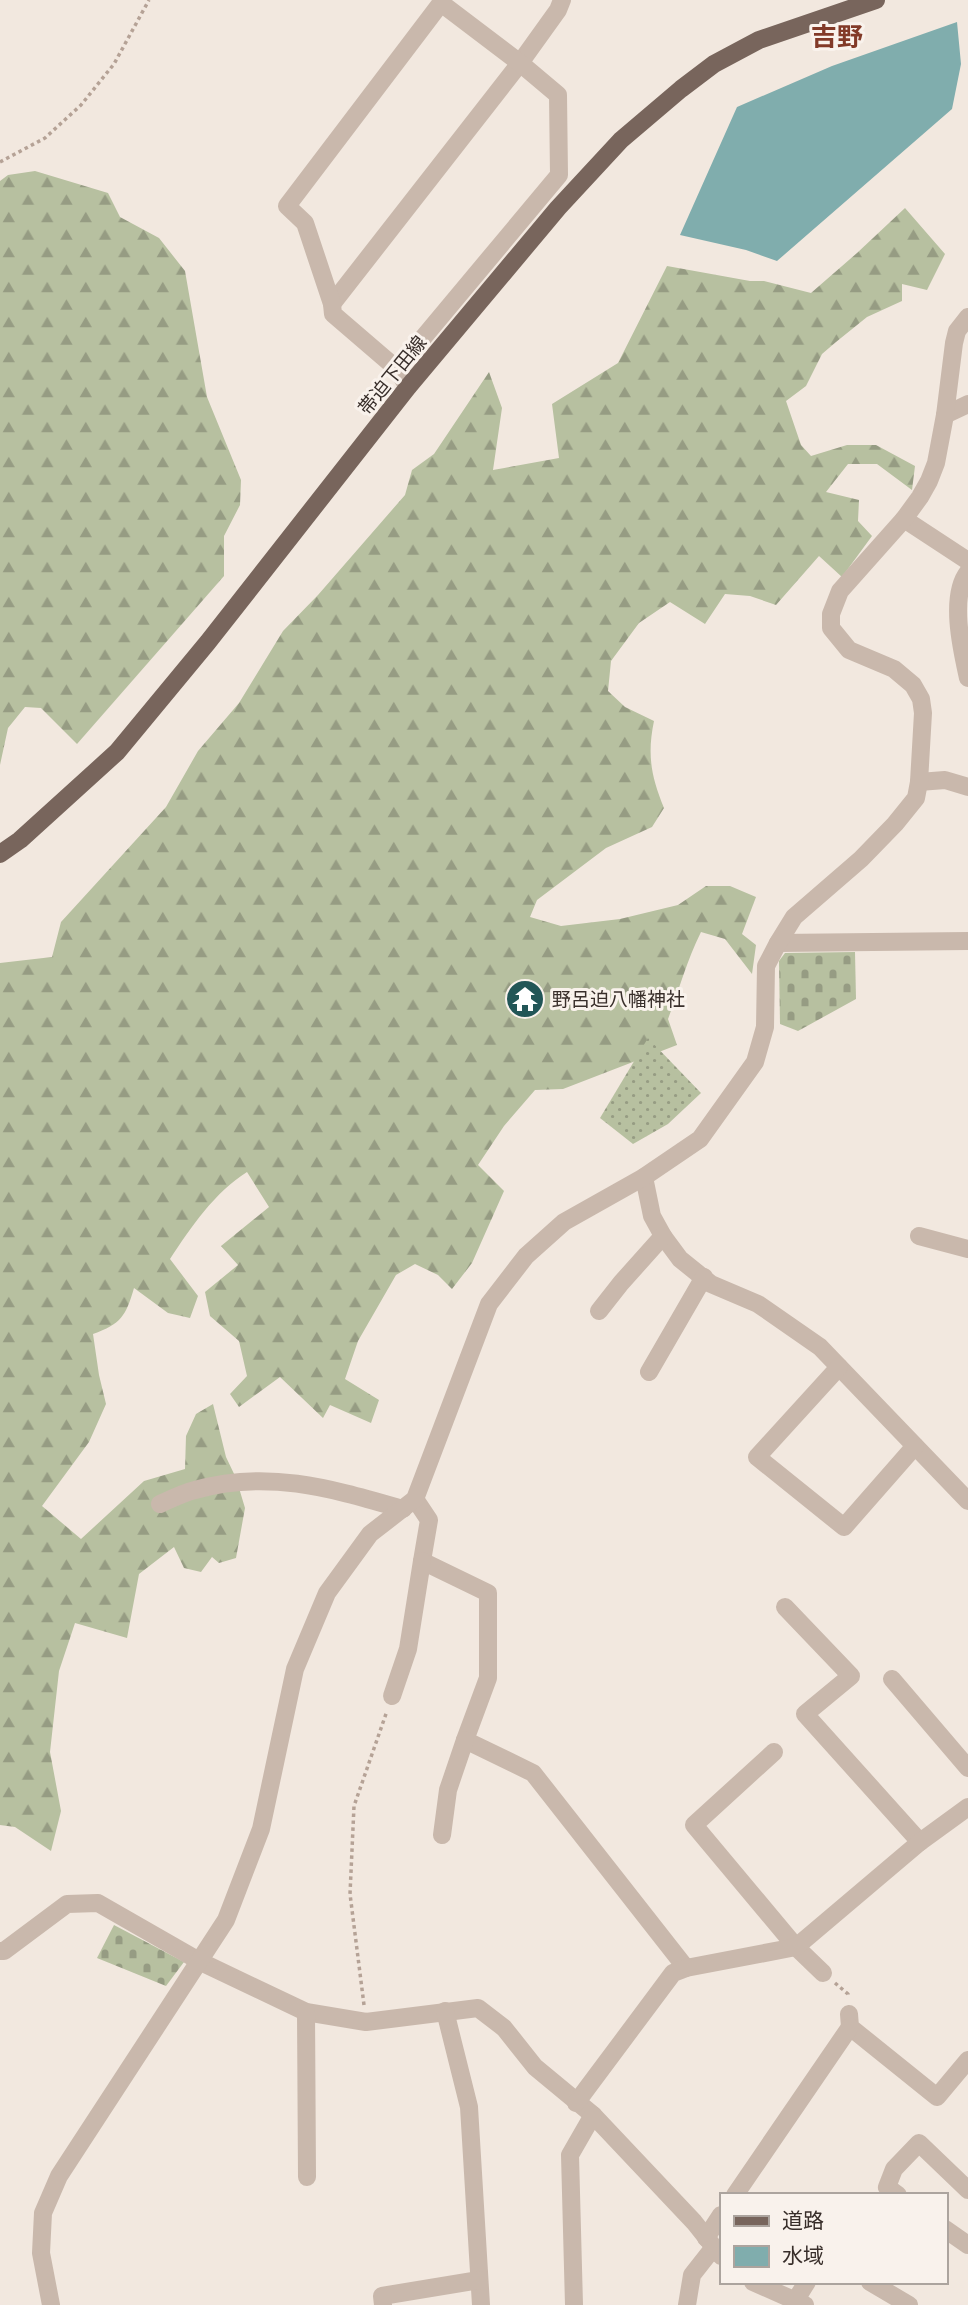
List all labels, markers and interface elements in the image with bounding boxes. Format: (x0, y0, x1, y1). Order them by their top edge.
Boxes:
district label: 吉野 (811, 21, 863, 52)
street label: 帯迫下田線 (354, 331, 431, 419)
temple icon: 野呂迫八幡神社 (504, 978, 546, 1020)
place label: 野呂迫八幡神社 (552, 988, 685, 1011)
legend (720, 2193, 947, 2284)
text: 道路 (782, 2208, 824, 2233)
text: 水域 (782, 2243, 824, 2268)

